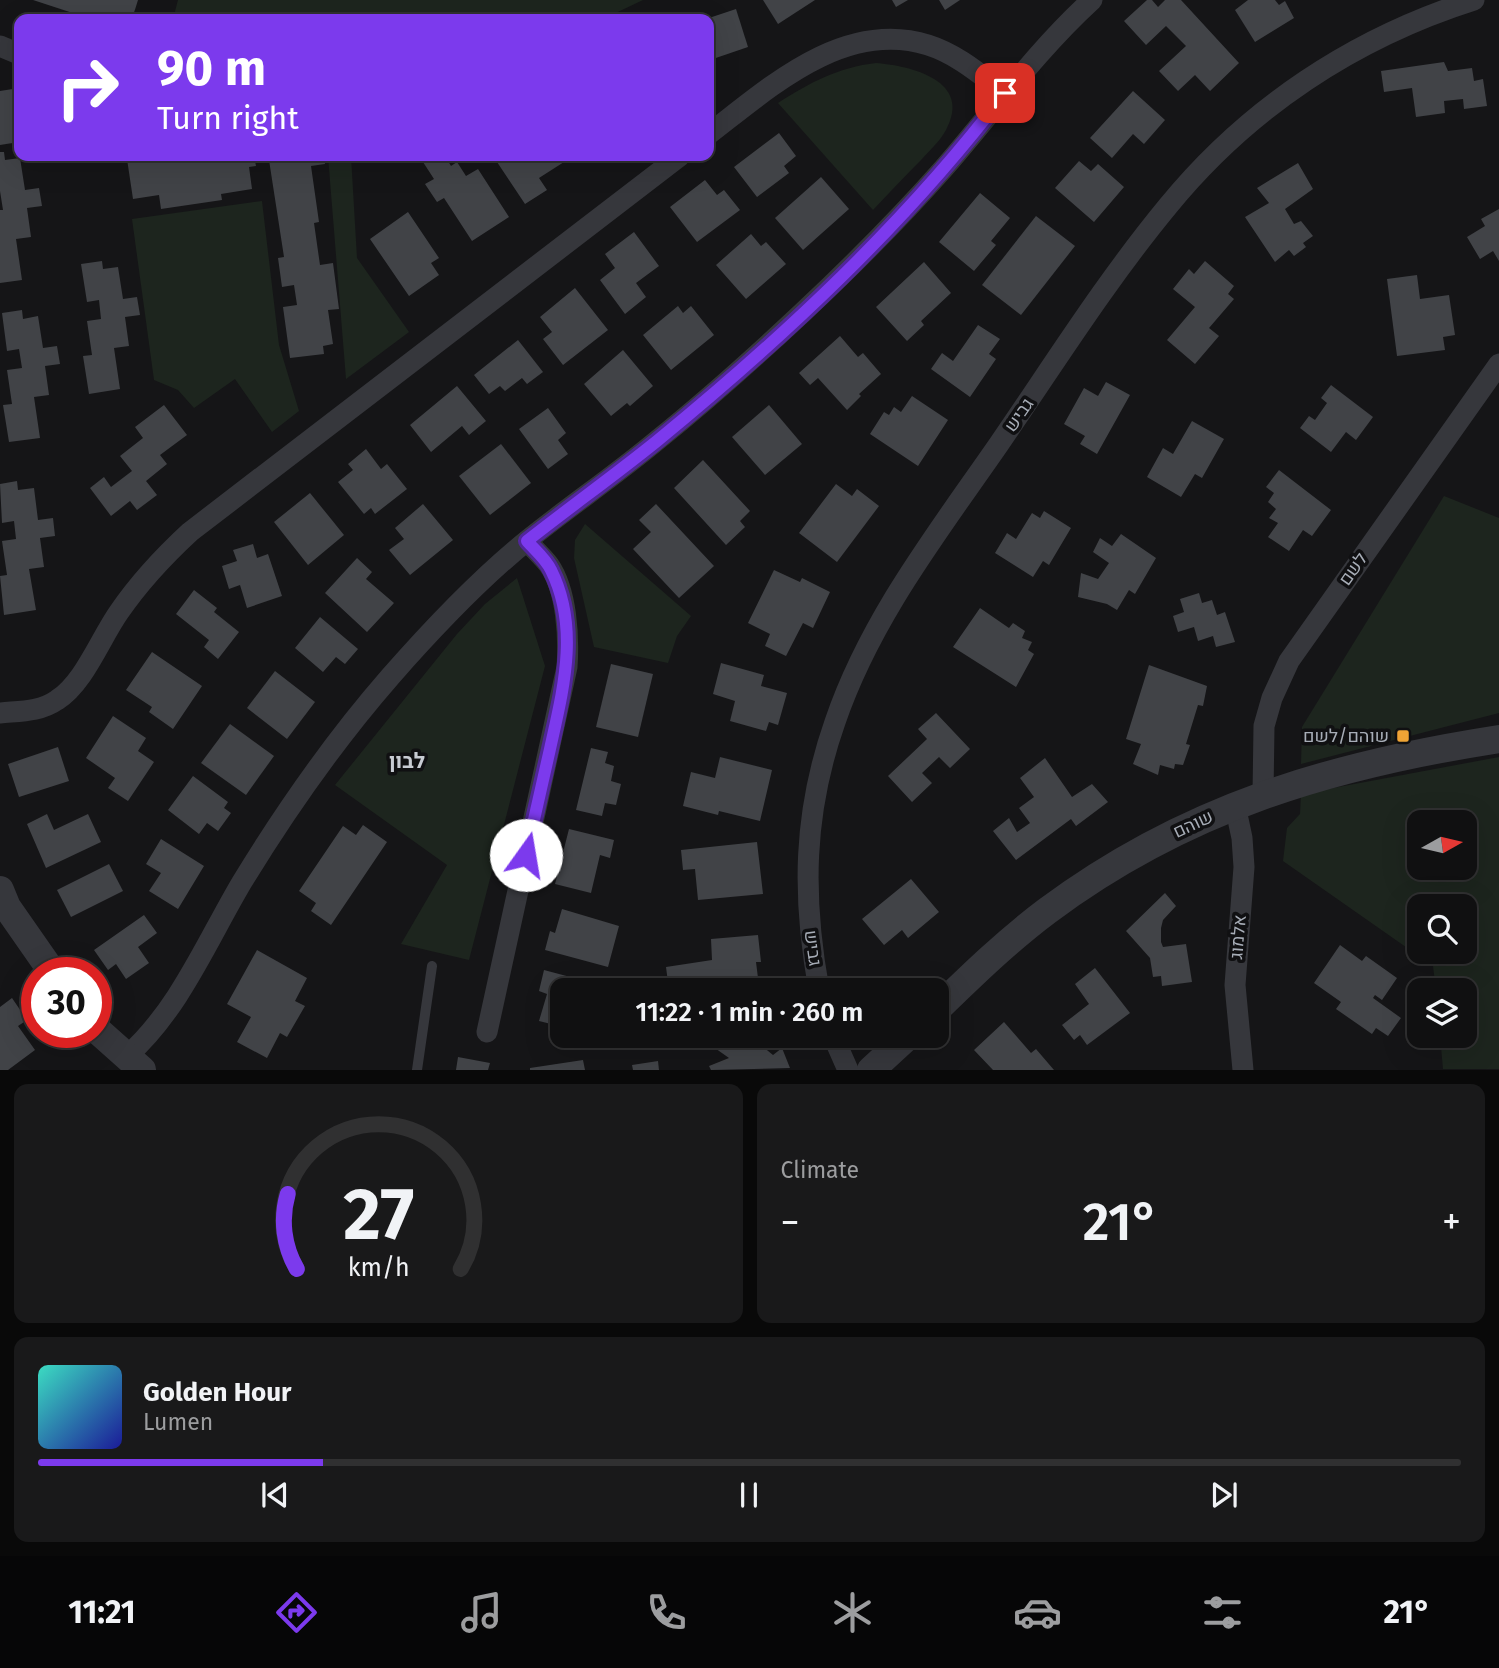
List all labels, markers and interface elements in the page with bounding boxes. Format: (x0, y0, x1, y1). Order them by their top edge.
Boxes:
text: 90 m (157, 39, 266, 98)
icon: right (42, 42, 133, 133)
pin (975, 63, 1035, 123)
icon: arrive (986, 74, 1024, 112)
text: Turn right (157, 99, 299, 137)
street label: גביש (1000, 394, 1038, 436)
street label: לשם (1334, 548, 1372, 590)
place label: שוהם/לשם (1303, 725, 1389, 747)
marker: שוהם/לשם (1395, 728, 1411, 744)
district label: לבון (389, 748, 425, 774)
street label: שוהם (1169, 805, 1217, 843)
north arrow (1407, 810, 1477, 880)
map controls (1407, 810, 1477, 1048)
position arrow (489, 818, 563, 892)
button: search (1407, 894, 1477, 964)
street label: אלמוג (1225, 914, 1251, 960)
street label: גביש (800, 929, 826, 967)
speed limit sign: 30 (21, 957, 112, 1048)
button: layers (1407, 978, 1477, 1048)
text: 11:22 · 1 min · 260 m (636, 997, 863, 1028)
text: Climate (781, 1156, 859, 1184)
text: 27 (343, 1172, 414, 1259)
text: 21° (1083, 1191, 1159, 1254)
text: − (781, 1199, 800, 1245)
text: + (1442, 1199, 1461, 1245)
text: km/h (347, 1253, 409, 1283)
text: Golden Hour (143, 1377, 291, 1408)
text: Lumen (143, 1408, 213, 1436)
icon: previous (256, 1476, 294, 1514)
icon: pause (730, 1476, 768, 1514)
icon: next (1205, 1476, 1243, 1514)
icon: directions (272, 1588, 321, 1637)
icon: music (457, 1588, 506, 1637)
icon: phone (642, 1588, 691, 1637)
icon: climate (828, 1588, 877, 1637)
icon: car (1013, 1588, 1062, 1637)
icon: filters (1198, 1588, 1247, 1637)
text: 11:21 (68, 1593, 136, 1631)
text: 21° (1383, 1593, 1431, 1631)

